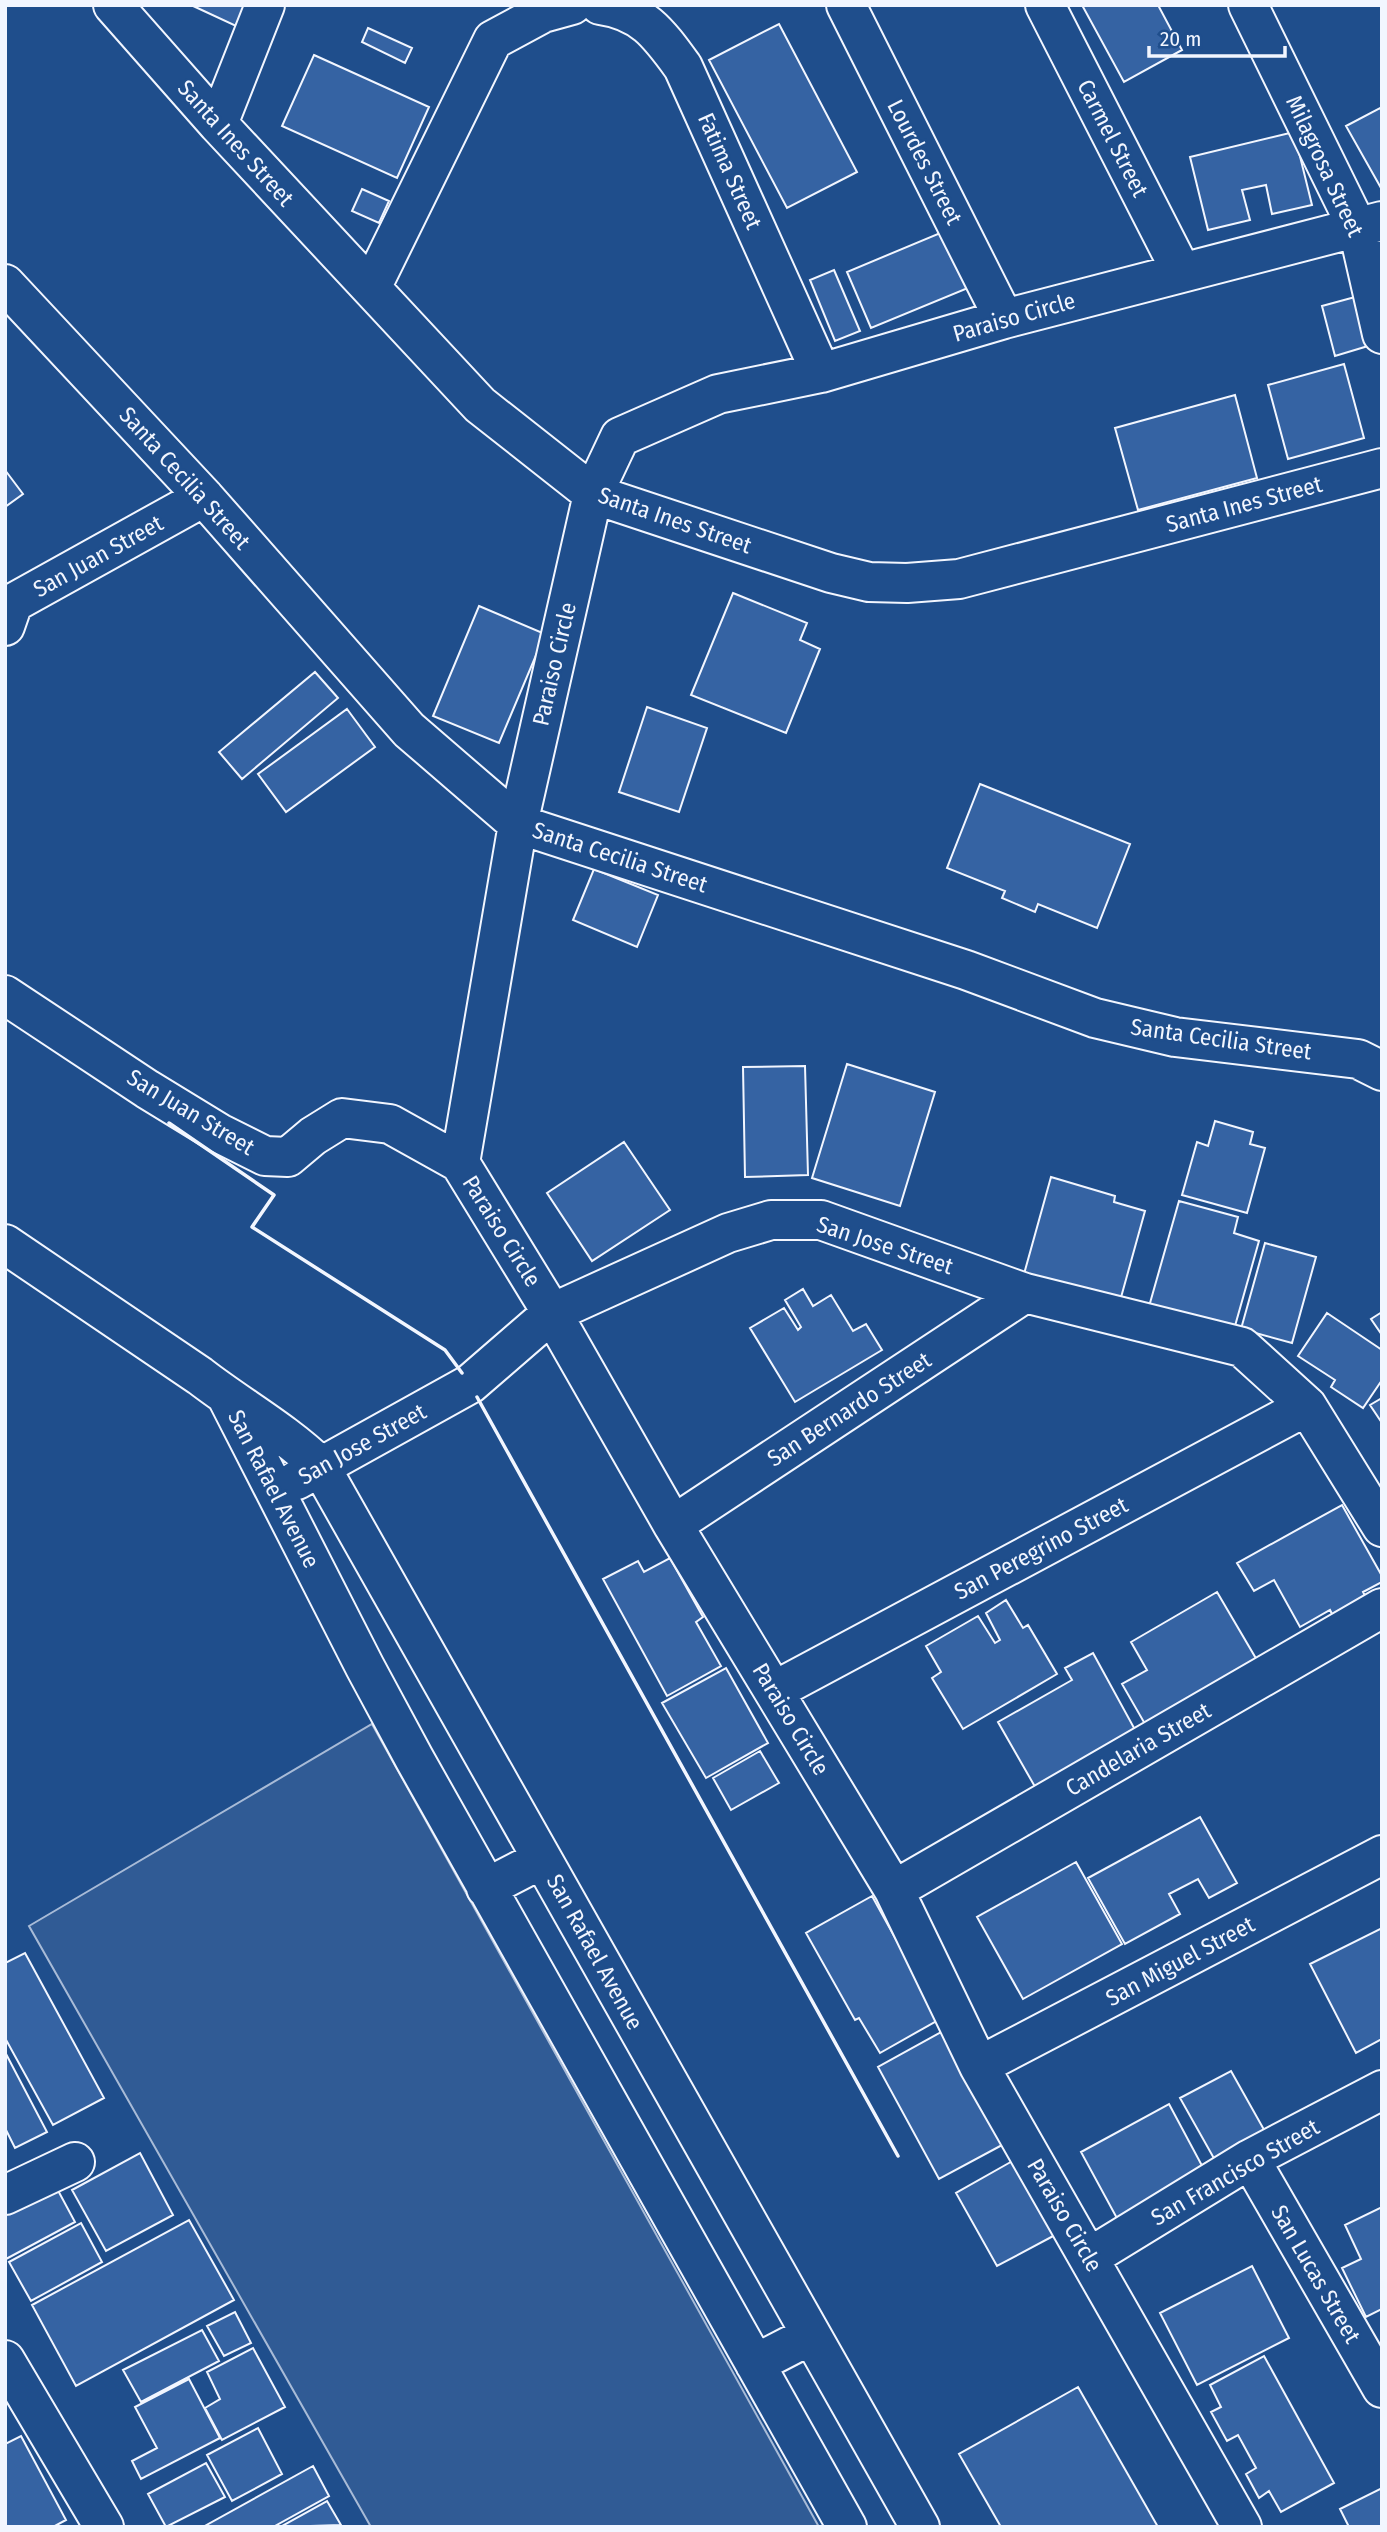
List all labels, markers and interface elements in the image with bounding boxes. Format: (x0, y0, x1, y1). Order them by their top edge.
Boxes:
scale bar (1149, 14, 1286, 58)
text: 20 m (1160, 26, 1201, 52)
street label: Santa Ines Street (172, 74, 300, 212)
street label: Carmel Street (1072, 75, 1155, 202)
street label: Milagrosa Street (1280, 91, 1370, 241)
street label: Lourdes Street (882, 95, 969, 230)
street label: Fatima Street (692, 109, 768, 234)
street label: Paraiso Circle (950, 286, 1078, 348)
street label: Santa Cecilia Street (114, 401, 257, 555)
street label: Santa Ines Street (1163, 470, 1325, 538)
street label: Santa Ines Street (595, 481, 756, 559)
street label: San Juan Street (28, 509, 168, 603)
street label: Paraiso Circle (526, 600, 582, 728)
street label: Santa Cecilia Street (529, 816, 711, 899)
street label: Santa Cecilia Street (1129, 1012, 1314, 1066)
street label: San Juan Street (122, 1063, 260, 1161)
street label: Paraiso Circle (457, 1170, 547, 1292)
street label: San Jose Street (813, 1210, 957, 1280)
street label: San Bernardo Street (762, 1345, 936, 1472)
street label: San Jose Street (293, 1397, 431, 1491)
street label: San Rafael Avenue (222, 1405, 326, 1573)
street label: San Peregrino Street (949, 1490, 1133, 1606)
street label: Paraiso Circle (747, 1658, 835, 1780)
street label: Candelaria Street (1060, 1696, 1216, 1802)
street label: San Rafael Avenue (541, 1869, 649, 2035)
street label: San Miguel Street (1101, 1910, 1260, 2012)
street label: San Francisco Street (1146, 2112, 1324, 2231)
street label: Paraiso Circle (1021, 2154, 1109, 2276)
street label: San Lucas Street (1265, 2200, 1367, 2348)

